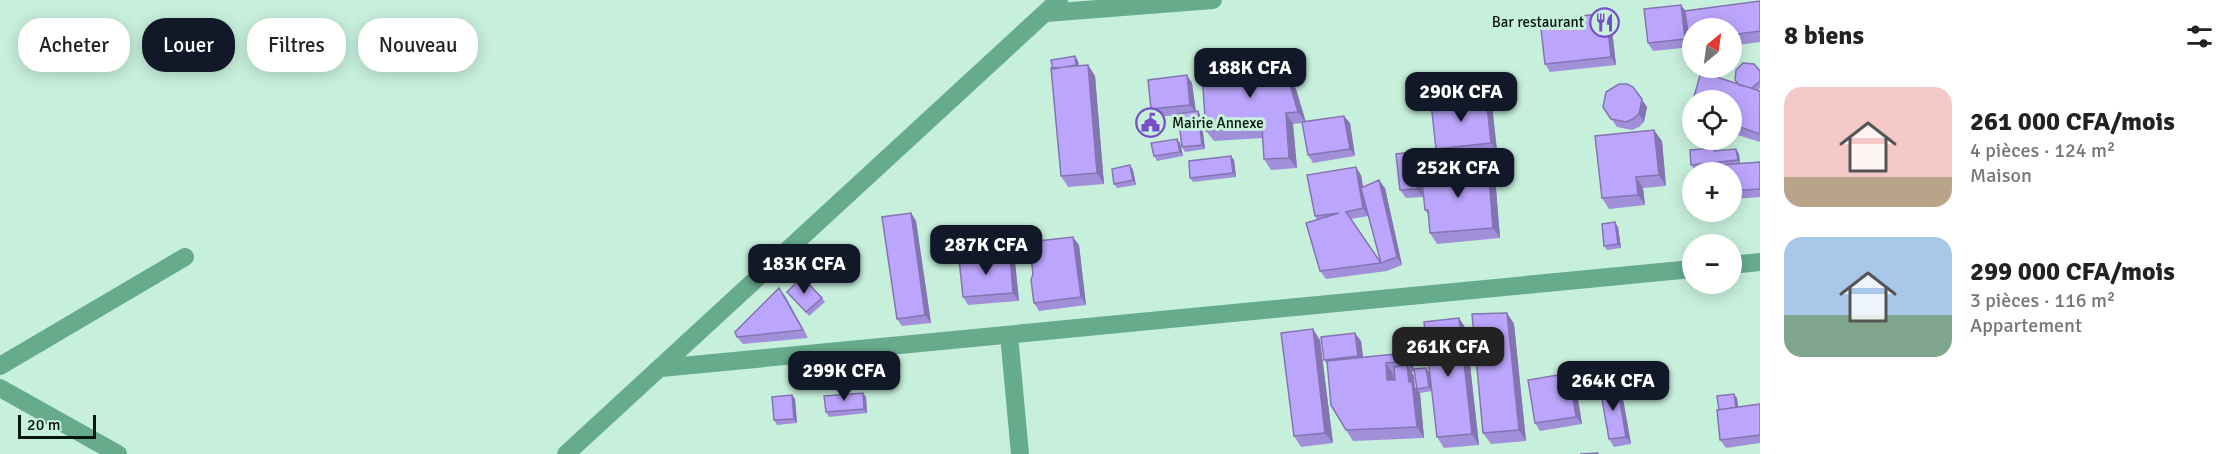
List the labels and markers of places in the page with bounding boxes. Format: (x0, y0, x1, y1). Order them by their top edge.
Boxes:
restaurant icon: Bar restaurant (1589, 6, 1621, 38)
place label: Bar restaurant (1492, 13, 1584, 31)
pin: 188K CFA (1188, 48, 1312, 99)
pin: 290K CFA (1399, 72, 1523, 123)
public building icon: Mairie Annexe (1135, 107, 1167, 139)
place label: Mairie Annexe (1172, 114, 1264, 132)
pin: 252K CFA (1396, 148, 1520, 199)
pin: 287K CFA (924, 225, 1048, 276)
pin: 183K CFA (742, 244, 866, 295)
pin: 261K CFA (1386, 327, 1510, 378)
pin: 299K CFA (782, 351, 906, 402)
pin: 264K CFA (1551, 361, 1675, 412)

